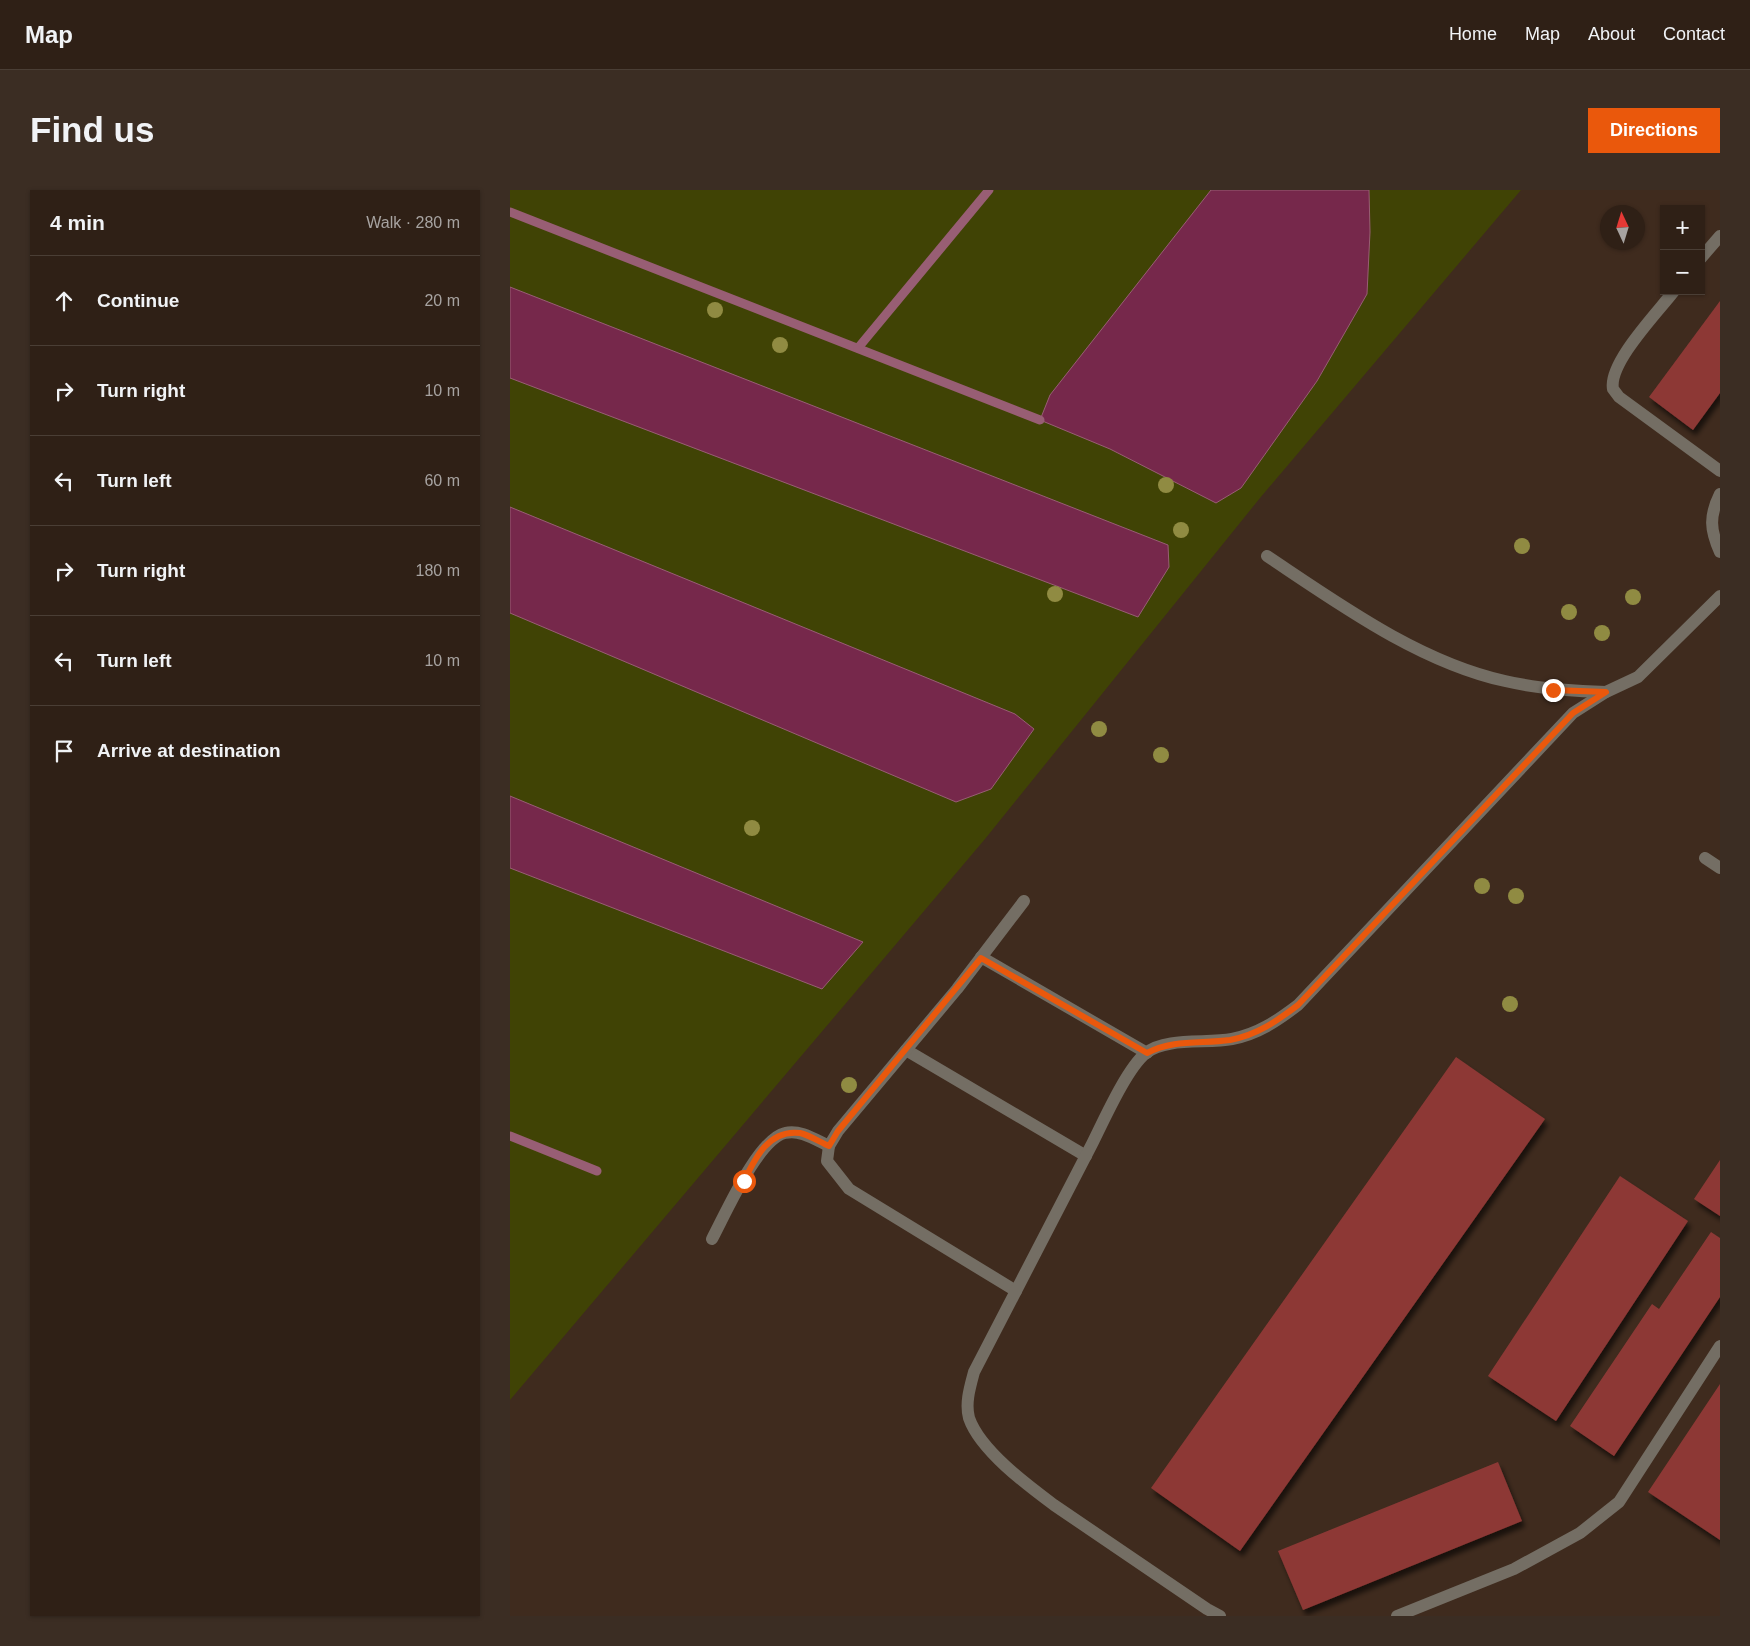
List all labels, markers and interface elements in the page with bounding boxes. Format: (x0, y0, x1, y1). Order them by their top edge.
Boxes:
text: Map (25, 21, 73, 48)
text: Home (1449, 24, 1497, 44)
text: Map (1525, 24, 1560, 44)
text: About (1588, 24, 1635, 44)
text: Contact (1663, 24, 1725, 44)
button: Directions (1588, 108, 1720, 153)
text: Find us (30, 110, 154, 149)
north arrow (1600, 205, 1645, 250)
map controls (1660, 205, 1705, 295)
button: + (1660, 205, 1705, 250)
text: 4 min (50, 211, 105, 234)
text: Walk · 280 m (366, 214, 460, 231)
button: − (1660, 250, 1705, 295)
icon: ahead (50, 287, 78, 315)
text: Continue (97, 290, 179, 311)
text: 20 m (424, 292, 460, 309)
icon: right (50, 377, 78, 405)
text: Turn right (97, 380, 185, 401)
text: 10 m (424, 382, 460, 399)
icon: left (50, 467, 78, 495)
text: Turn left (97, 470, 172, 491)
text: 60 m (424, 472, 460, 489)
icon: right (50, 557, 78, 585)
text: Turn right (97, 560, 185, 581)
text: 180 m (416, 562, 460, 579)
icon: left (50, 647, 78, 675)
text: Turn left (97, 650, 172, 671)
text: 10 m (424, 652, 460, 669)
route end (1542, 679, 1565, 702)
icon: arrive (50, 737, 78, 765)
text: Arrive at destination (97, 740, 281, 761)
route start (733, 1170, 756, 1193)

